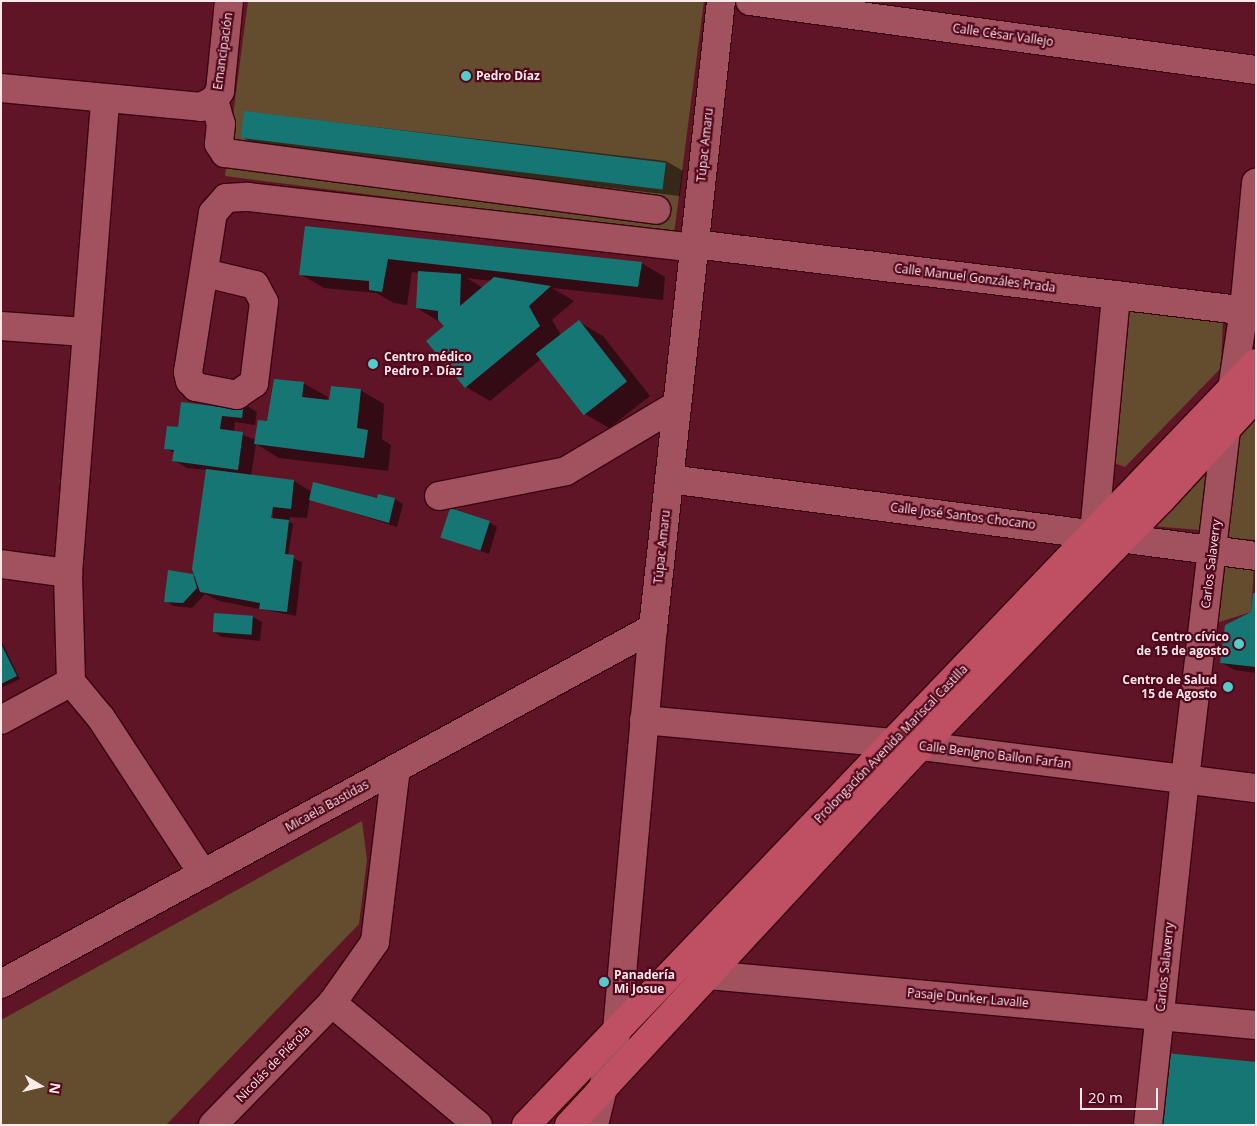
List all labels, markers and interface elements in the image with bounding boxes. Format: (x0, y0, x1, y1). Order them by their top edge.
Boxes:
street label: Emancipación (210, 11, 236, 91)
street label: Calle César Vallejo (952, 21, 1054, 49)
place label: Pedro Díaz (476, 69, 540, 83)
marker: Pedro Díaz (460, 70, 472, 82)
street label: Túpac Amaru (694, 107, 716, 183)
street label: Calle Manuel Gonzáles Prada (894, 261, 1056, 295)
place label: Centro médico Pedro P. Díaz (384, 350, 472, 378)
marker: Centro médico Pedro P. Díaz (366, 357, 380, 371)
street label: Calle José Santos Chocano (890, 500, 1036, 532)
street label: Túpac Amaru (651, 509, 673, 585)
street label: Carlos Salaverry (1198, 519, 1224, 609)
place label: Centro cívico de 15 de agosto (1136, 630, 1229, 658)
marker: Centro cívico de 15 de agosto (1233, 638, 1245, 650)
street label: Prolongación Avenida Mariscal Castilla (811, 662, 971, 826)
place label: Centro de Salud 15 de Agosto (1122, 673, 1217, 701)
marker: Centro de Salud 15 de Agosto (1221, 680, 1235, 694)
street label: Calle Benigno Ballon Farfan (918, 739, 1072, 771)
street label: Micaela Bastidas (283, 777, 371, 835)
street label: Carlos Salaverry (1153, 922, 1177, 1012)
place label: Panadería Mi Josue (614, 968, 675, 996)
marker: Panadería Mi Josue (598, 976, 610, 988)
street label: Pasaje Dunker Lavalle (907, 986, 1029, 1010)
street label: Nicolás de Piérola (233, 1023, 313, 1105)
north arrow (15, 1061, 65, 1111)
scale bar (1082, 1078, 1160, 1110)
text: N (45, 1081, 66, 1096)
text: 20 m (1088, 1087, 1123, 1107)

